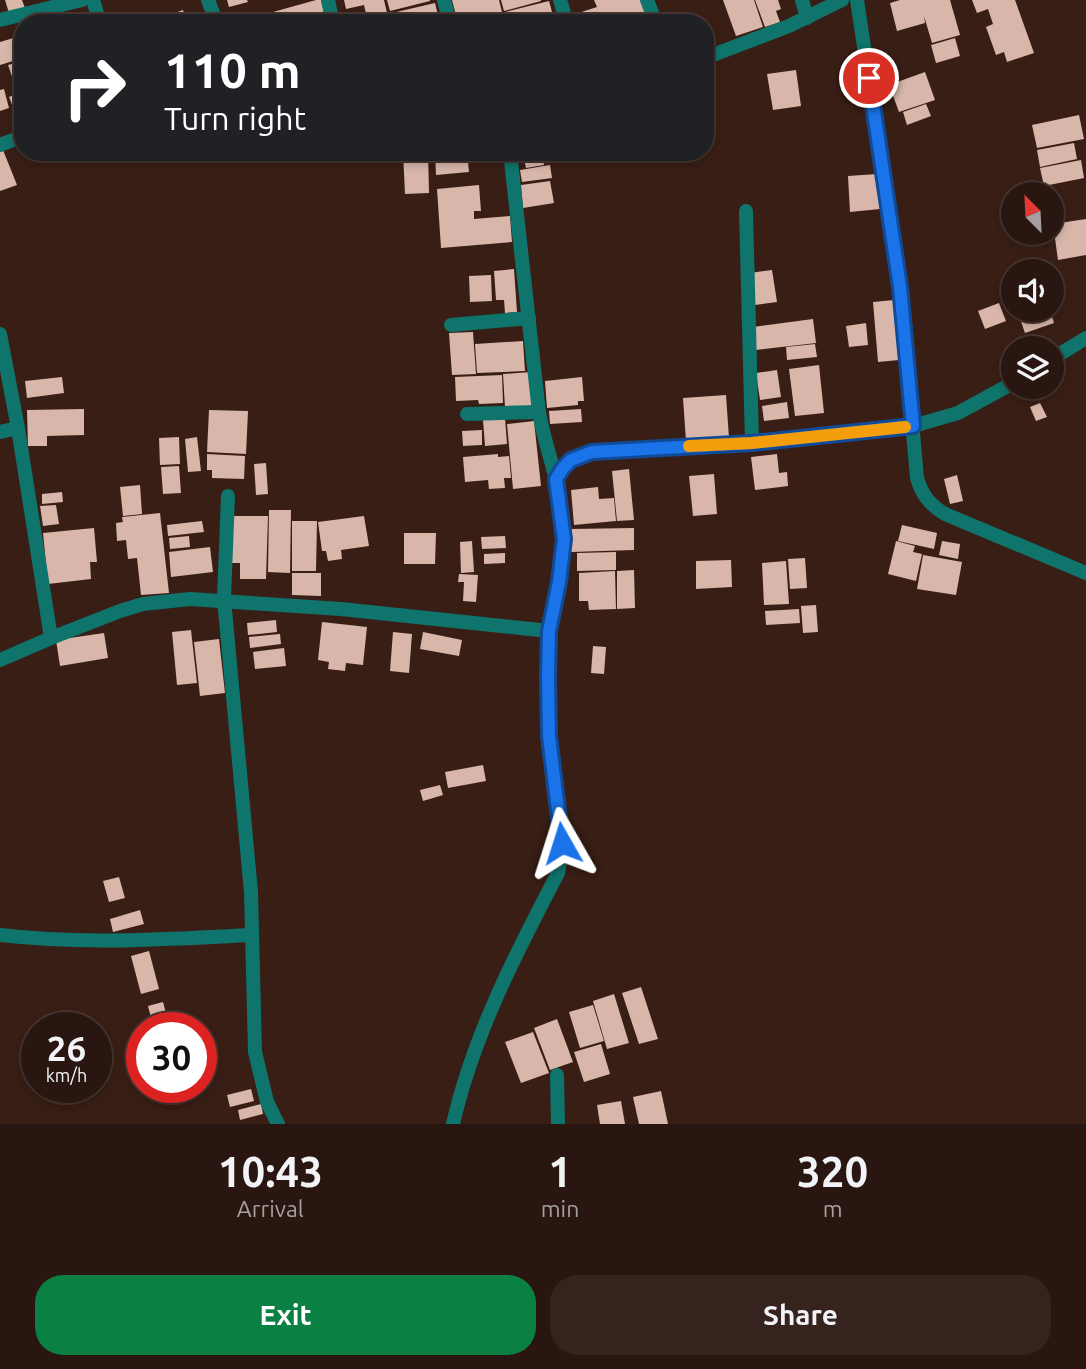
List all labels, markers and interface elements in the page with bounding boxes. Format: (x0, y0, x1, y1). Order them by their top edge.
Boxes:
icon: right (49, 42, 140, 133)
text: 110 m (164, 42, 301, 97)
pin (839, 48, 899, 108)
icon: arrive (850, 59, 888, 97)
text: Turn right (164, 100, 306, 136)
north arrow (1001, 182, 1064, 245)
map controls (1001, 182, 1064, 399)
button: sound (1001, 259, 1064, 322)
button: layers (1001, 336, 1064, 399)
position arrow (525, 806, 599, 880)
speed limit sign: 30 (126, 1012, 217, 1103)
text: 26 (47, 1028, 86, 1068)
text: km/h (46, 1065, 87, 1085)
text: 10:43 (218, 1148, 323, 1195)
text: 1 (548, 1148, 572, 1195)
text: 320 (797, 1148, 868, 1195)
text: Arrival (237, 1196, 304, 1221)
text: min (541, 1196, 579, 1221)
text: m (823, 1196, 843, 1221)
button: Exit (35, 1275, 536, 1355)
button: Share (550, 1275, 1051, 1355)

